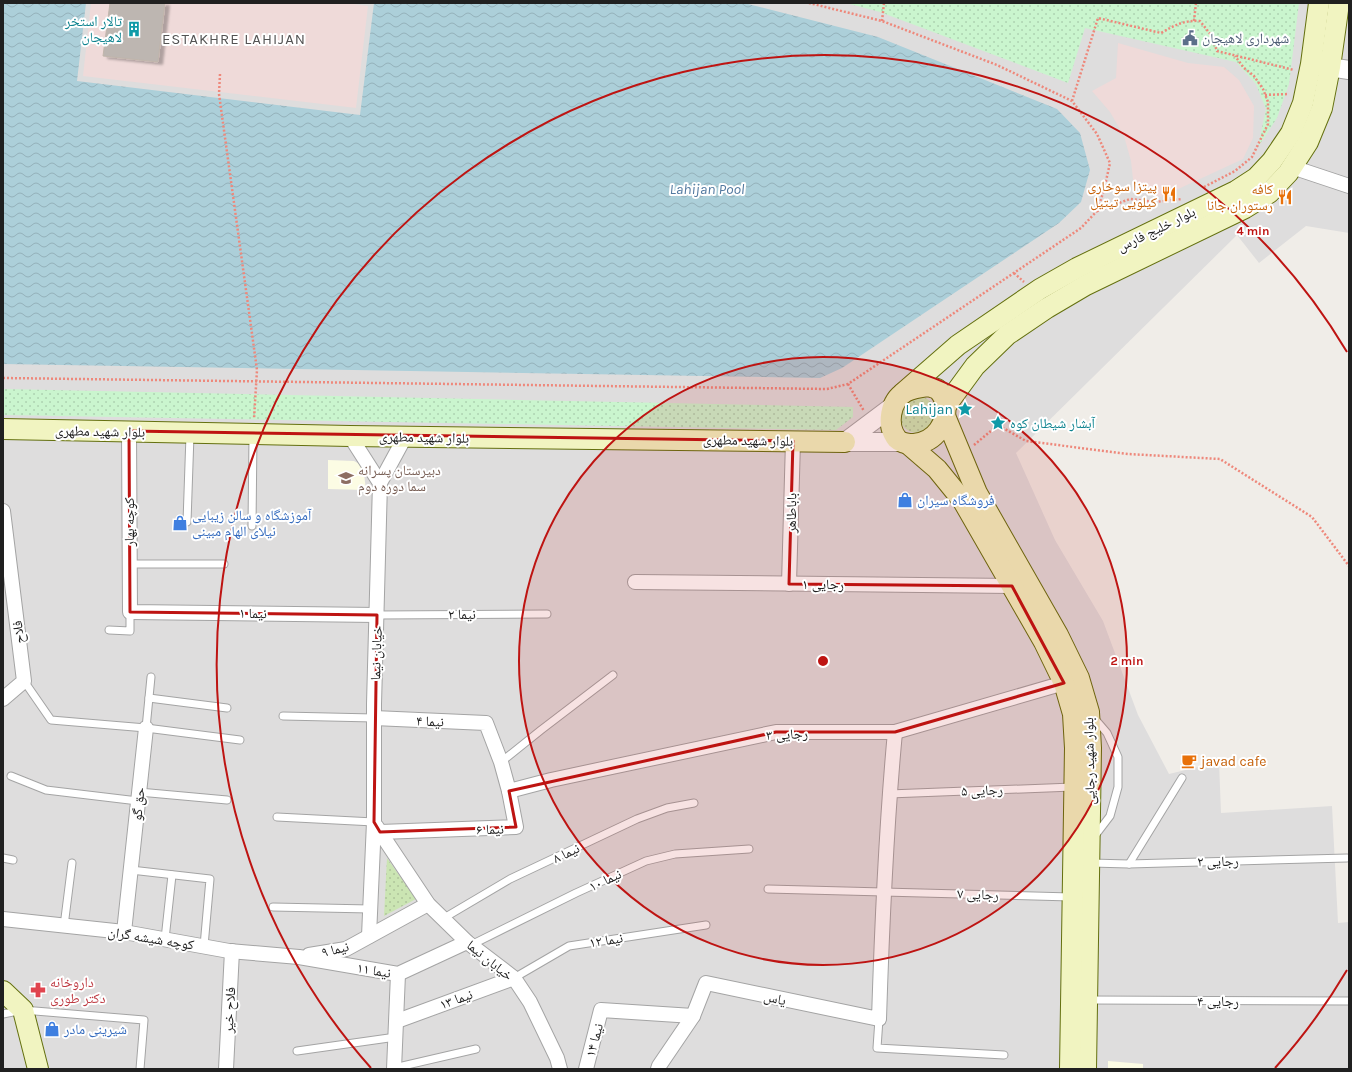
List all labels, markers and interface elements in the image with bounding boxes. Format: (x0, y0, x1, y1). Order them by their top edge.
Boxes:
place label: تالار استخر لاهیجان (64, 13, 122, 46)
building icon: تالار استخر لاهیجان (125, 20, 143, 38)
public building icon: شهرداری لاهیجان (1181, 29, 1199, 47)
district label: ESTAKHRE LAHIJAN (162, 30, 306, 48)
place label: شهرداری لاهیجان (1202, 30, 1289, 47)
place label: پیتزا سوخاری کیلویی تیتیل (1088, 178, 1157, 211)
water label: Lahijan Pool (669, 180, 745, 198)
place label: کافه رستوران جانا (1207, 181, 1273, 214)
restaurant icon: پیتزا سوخاری کیلویی تیتیل (1160, 185, 1178, 203)
restaurant icon: کافه رستوران جانا (1276, 188, 1294, 206)
street label: بلوار خلیج فارس (1114, 203, 1199, 257)
text: 4 min (1237, 224, 1269, 238)
place icon: Lahijan (956, 400, 974, 418)
place label: Lahijan (906, 401, 953, 418)
place icon: آبشار شیطان کوه (989, 414, 1007, 432)
place label: آبشار شیطان کوه (1010, 415, 1095, 432)
street label: بلوار شهید مطهری (55, 422, 145, 441)
street label: بلوار شهید مطهری (379, 428, 469, 447)
street label: بلوار شهید مطهری (703, 431, 793, 450)
place label: دبیرستان پسرانه سما دوره دوم (358, 462, 441, 496)
school or university icon: دبیرستان پسرانه سما دوره دوم (337, 469, 355, 487)
shop icon: فروشگاه سیران (896, 491, 914, 509)
place label: فروشگاه سیران (917, 492, 995, 509)
street label: باباطاهر (783, 493, 800, 534)
street label: کوچه بهار (121, 497, 138, 548)
place label: آموزشگاه و سالن زیبایی نیلای الهام مبینی (192, 507, 312, 541)
shop icon: آموزشگاه و سالن زیبایی نیلای الهام مبینی (171, 514, 189, 532)
street label: رجایی ۱ (802, 576, 844, 593)
street label: نیما ۱ (239, 605, 267, 622)
street label: نیما ۲ (448, 606, 476, 623)
street label: فلاح (9, 619, 29, 645)
street label: خیابان نیما (367, 625, 386, 681)
centre of rings (816, 654, 830, 668)
text: 2 min (1110, 654, 1144, 668)
street label: نیما ۴ (416, 713, 444, 730)
street label: بلوار شهید رجایی (1080, 717, 1099, 805)
street label: رجایی ۳ (766, 725, 808, 744)
cafe icon: javad cafe (1180, 752, 1198, 770)
place label: javad cafe (1199, 753, 1266, 770)
street label: رجایی ۵ (961, 781, 1003, 800)
street label: حق گو (128, 786, 150, 822)
street label: نیما ۶ (476, 821, 504, 838)
street label: نیما ۸ (550, 840, 583, 867)
street label: رجایی ۲ (1197, 853, 1239, 870)
street label: نیما ۱۰ (586, 865, 624, 895)
street label: رجایی ۷ (957, 885, 999, 904)
street label: کوچه شیشه گران (107, 923, 195, 954)
street label: نیما ۱۲ (588, 929, 624, 952)
street label: خیابان نیما (463, 937, 516, 984)
street label: نیما ۹ (320, 938, 351, 961)
street label: نیما ۱۱ (356, 959, 392, 982)
place label: داروخانه دکتر طوری (50, 974, 106, 1007)
pharmacy icon: داروخانه دکتر طوری (29, 981, 47, 999)
street label: فلاح خیر (220, 986, 240, 1035)
street label: نیما ۱۳ (437, 986, 475, 1013)
street label: یاس (762, 988, 788, 1009)
street label: رجایی ۴ (1197, 993, 1239, 1010)
shop icon: شیرینی مادر (43, 1020, 61, 1038)
place label: شیرینی مادر (63, 1021, 127, 1038)
street label: نیما ۱۴ (582, 1021, 607, 1059)

